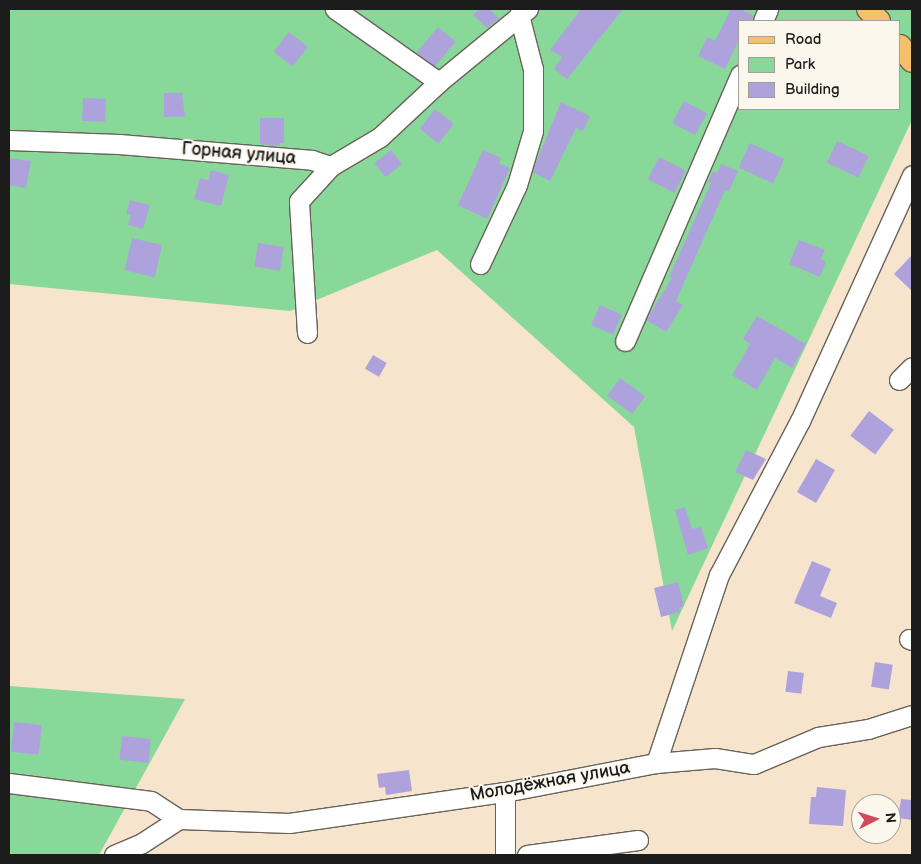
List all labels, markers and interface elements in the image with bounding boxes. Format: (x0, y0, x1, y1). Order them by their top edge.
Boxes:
legend (738, 20, 901, 110)
text: Road (785, 30, 821, 49)
text: Park (785, 55, 815, 74)
text: Building (785, 80, 840, 99)
street label: Горная улица (181, 138, 297, 170)
street label: Молодёжная улица (468, 757, 632, 807)
north arrow (851, 794, 901, 844)
text: N (882, 812, 899, 824)

